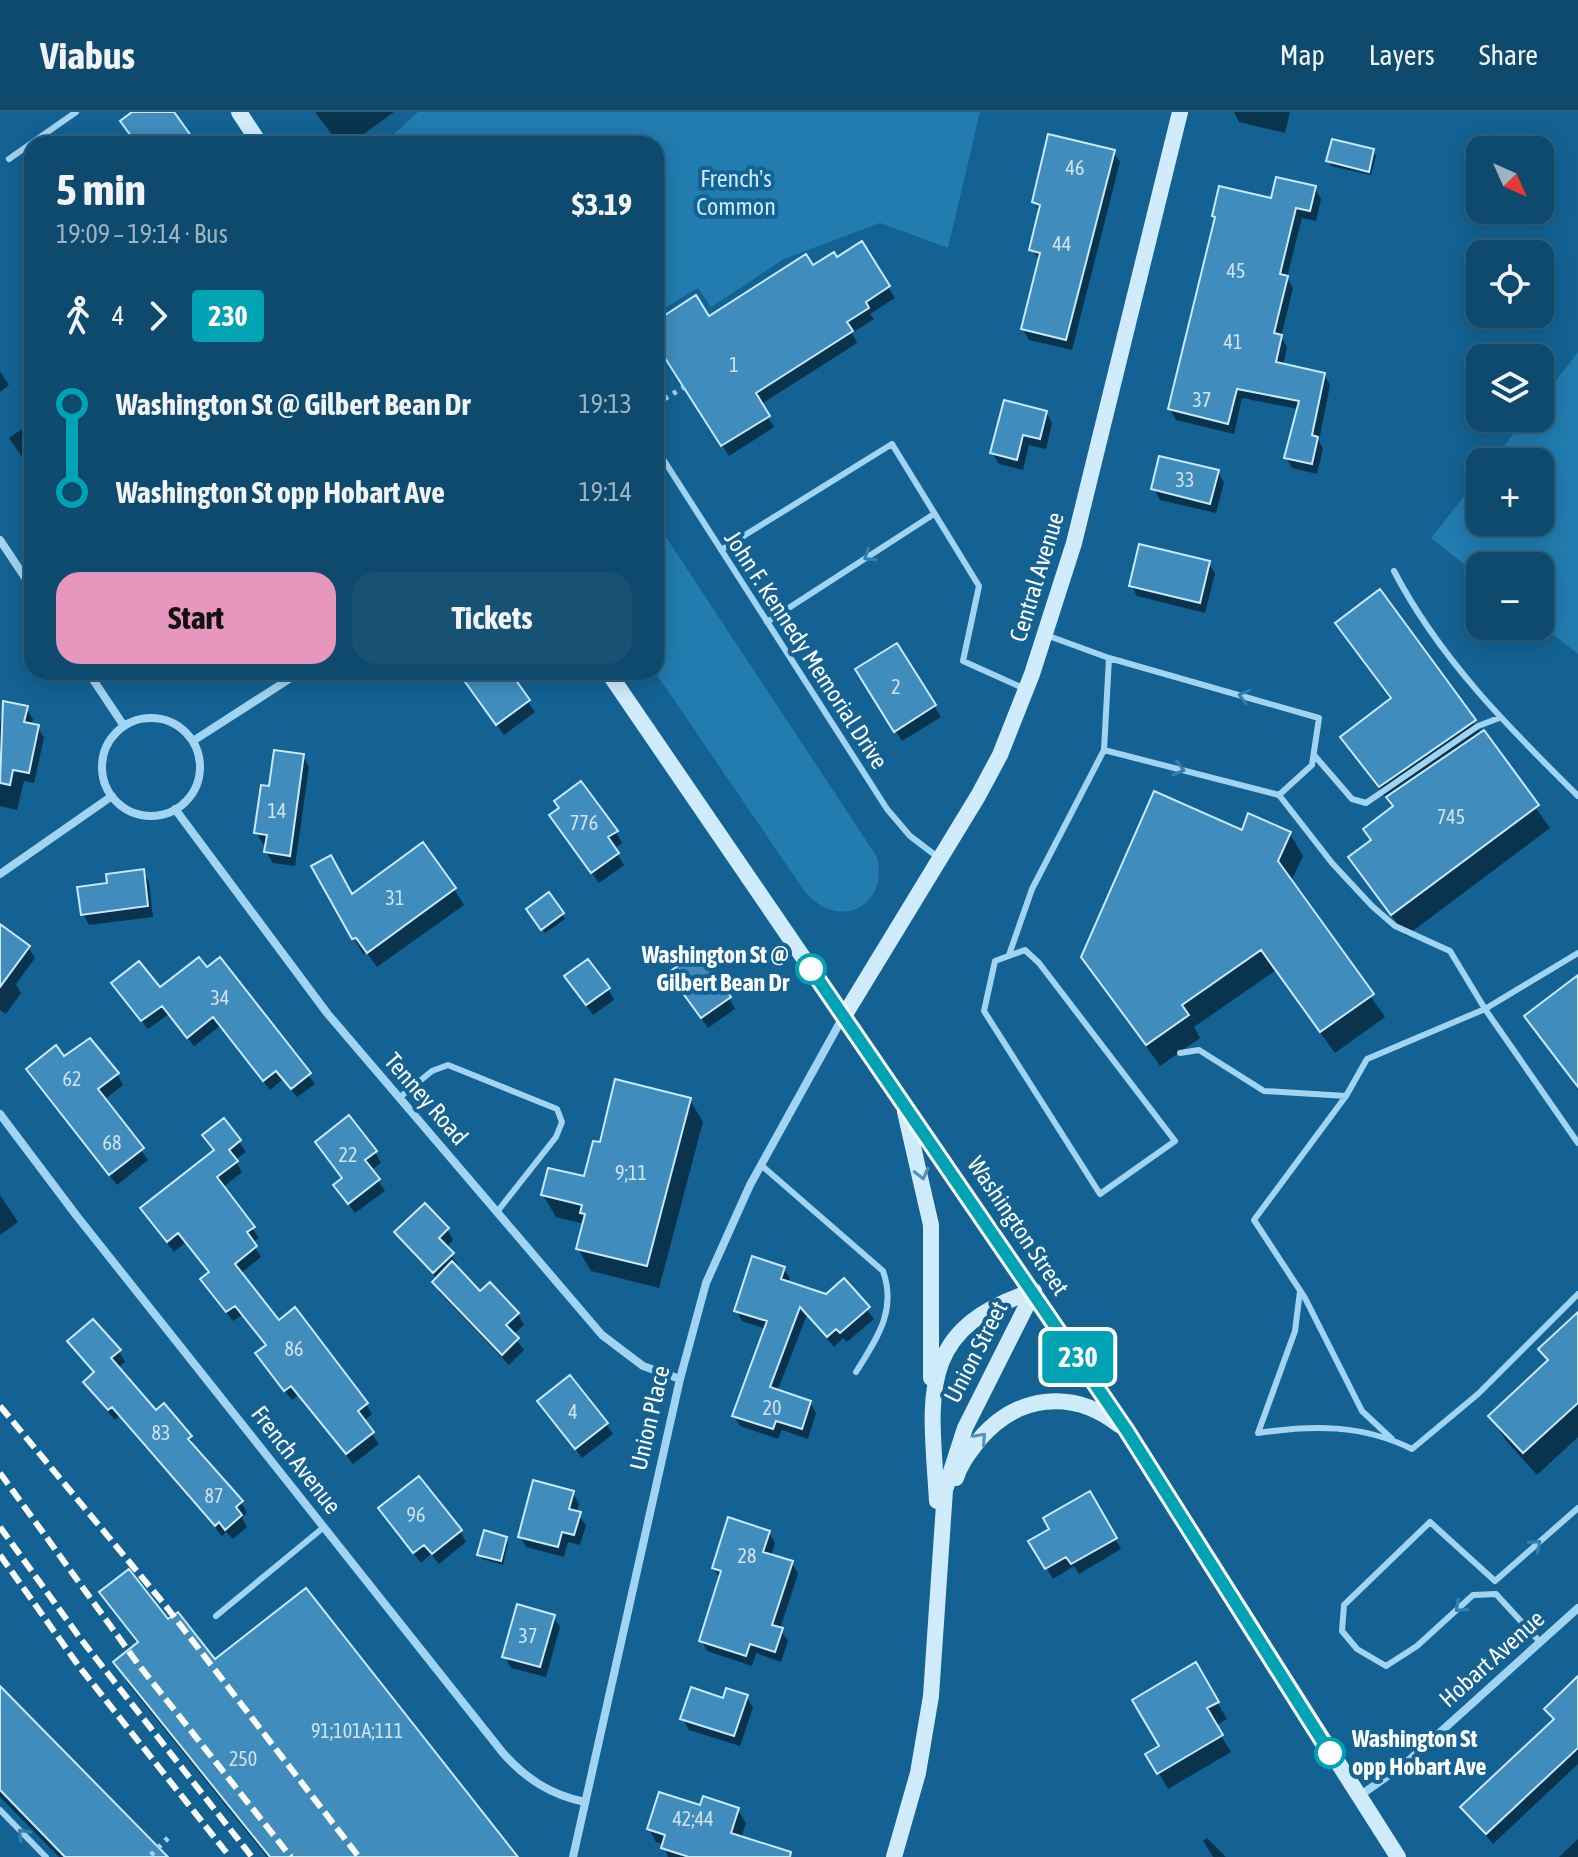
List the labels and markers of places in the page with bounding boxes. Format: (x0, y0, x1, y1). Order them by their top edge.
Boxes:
place label: Washington St @ Gilbert Bean Dr (641, 941, 790, 996)
marker: Washington St @ Gilbert Bean Dr (796, 954, 826, 984)
place label: Washington St opp Hobart Ave (1351, 1725, 1487, 1780)
marker: Washington St opp Hobart Ave (1315, 1738, 1345, 1768)

